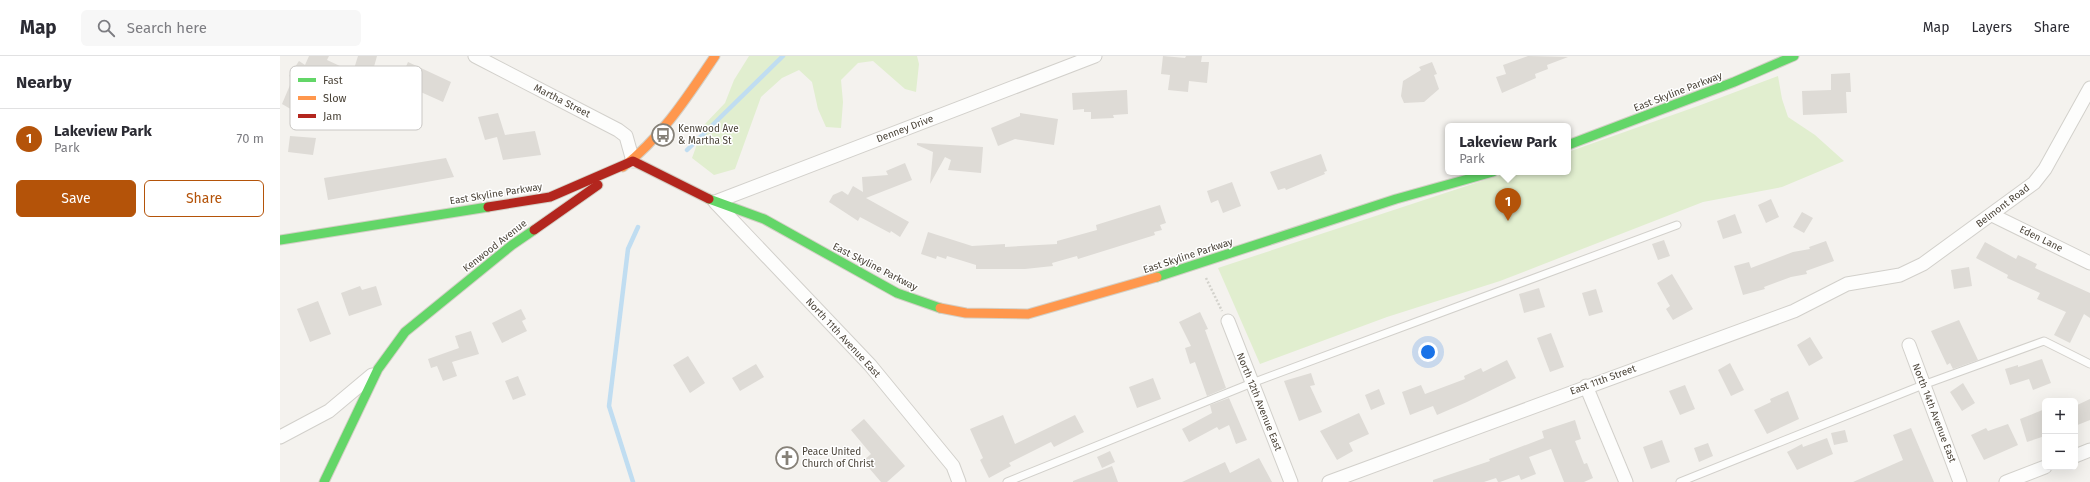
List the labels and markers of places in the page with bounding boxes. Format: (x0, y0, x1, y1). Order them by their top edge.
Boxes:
bus stop icon: Kenwood Ave & Martha St (650, 122, 676, 148)
place label: Kenwood Ave & Martha St (678, 123, 739, 147)
pin: 1 (1495, 188, 1521, 221)
church icon: Peace United Church of Christ (774, 445, 800, 471)
place label: Peace United Church of Christ (802, 446, 875, 470)

